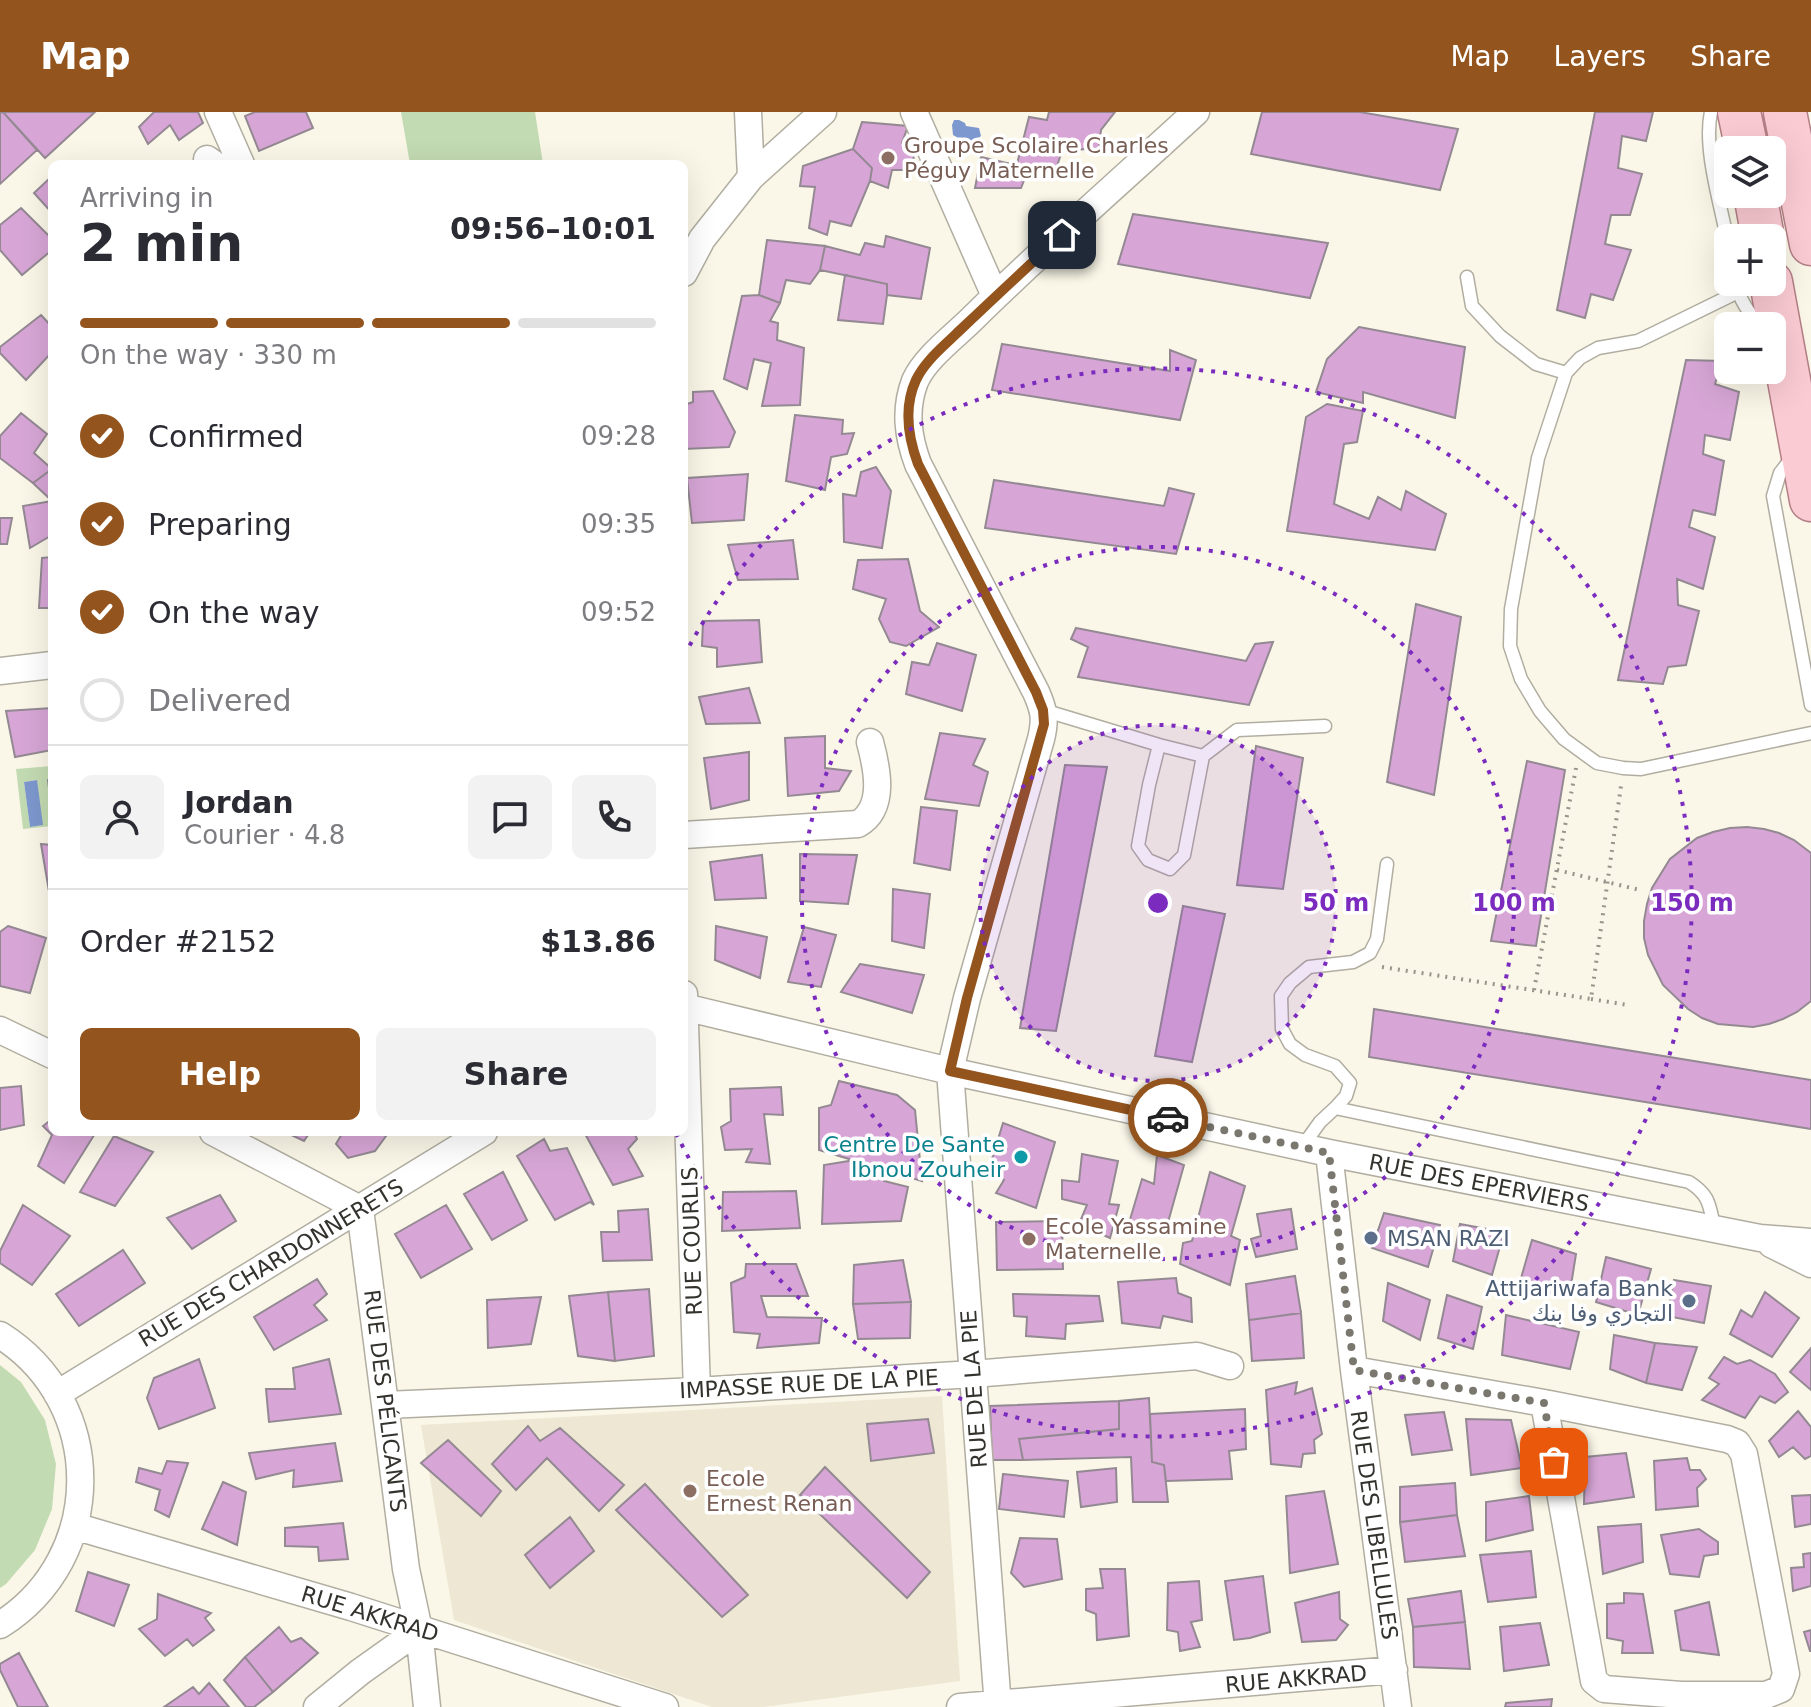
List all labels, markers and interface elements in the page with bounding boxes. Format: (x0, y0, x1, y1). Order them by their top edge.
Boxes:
text: Map (40, 34, 131, 78)
text: Map (1450, 40, 1510, 73)
text: Layers (1554, 40, 1646, 73)
text: Share (1690, 40, 1771, 73)
place label: Groupe Scolaire Charles Péguy Maternelle (904, 133, 1169, 183)
map controls (1714, 136, 1786, 384)
button: layers (1714, 136, 1786, 208)
marker: Groupe Scolaire Charles Péguy Maternelle (879, 149, 897, 167)
text: Arriving in (80, 183, 214, 213)
pin (1028, 201, 1096, 269)
text: 09:56–10:01 (450, 211, 656, 246)
text: 2 min (80, 213, 243, 273)
icon: home (1040, 213, 1084, 257)
button: + (1714, 224, 1786, 296)
button: − (1714, 312, 1786, 384)
text: On the way · 330 m (80, 340, 337, 370)
icon: check (80, 414, 124, 458)
text: Confirmed (148, 419, 304, 454)
text: 09:28 (581, 421, 656, 451)
icon: check (80, 502, 124, 546)
text: Preparing (148, 507, 292, 542)
text: 09:35 (581, 509, 656, 539)
icon: check (80, 590, 124, 634)
text: On the way (148, 595, 320, 630)
text: 09:52 (581, 597, 656, 627)
text: Delivered (148, 683, 292, 718)
button: person (80, 775, 164, 859)
button: chat (468, 775, 552, 859)
button: phone (572, 775, 656, 859)
text: Jordan (184, 785, 294, 820)
text: Courier · 4.8 (184, 820, 345, 850)
centre of rings (1144, 889, 1172, 917)
text: 50 m (1303, 889, 1369, 917)
text: 100 m (1472, 889, 1556, 917)
text: 150 m (1650, 889, 1734, 917)
text: Order #2152 (80, 924, 276, 959)
text: $13.86 (540, 924, 656, 959)
button: Help (80, 1028, 360, 1120)
button: Share (376, 1028, 656, 1120)
courier (1128, 1078, 1208, 1158)
icon: car (1146, 1096, 1190, 1140)
place label: Centre De Sante Ibnou Zouheir (823, 1132, 1006, 1182)
marker: Centre De Sante Ibnou Zouheir (1012, 1148, 1030, 1166)
street label: RUE DES EPERVIERS (1367, 1149, 1591, 1217)
street label: RUE COURLIS (677, 1166, 707, 1316)
street label: RUE DES CHARDONNERETS (134, 1174, 408, 1352)
place label: Ecole Yassamine Maternelle (1045, 1214, 1226, 1264)
place label: MSAN RAZI (1387, 1226, 1510, 1251)
marker: MSAN RAZI (1362, 1229, 1380, 1247)
marker: Ecole Yassamine Maternelle (1020, 1230, 1038, 1248)
place label: Attijariwafa Bank التجاري وفا بنك (1485, 1276, 1673, 1326)
street label: RUE DES PÉLICANTS (359, 1288, 411, 1514)
marker: Attijariwafa Bank التجاري وفا بنك (1680, 1292, 1698, 1310)
street label: RUE DE LA PIE (956, 1309, 992, 1469)
street label: IMPASSE RUE DE LA PIE (679, 1365, 939, 1403)
street label: RUE DES LIBELLULES (1346, 1409, 1402, 1641)
pin (1520, 1428, 1588, 1496)
icon: bag (1532, 1440, 1576, 1484)
place label: Ecole Ernest Renan (706, 1466, 852, 1516)
marker: Ecole Ernest Renan (681, 1482, 699, 1500)
street label: RUE AKKRAD (298, 1581, 442, 1647)
street label: RUE AKKRAD (1224, 1660, 1368, 1698)

